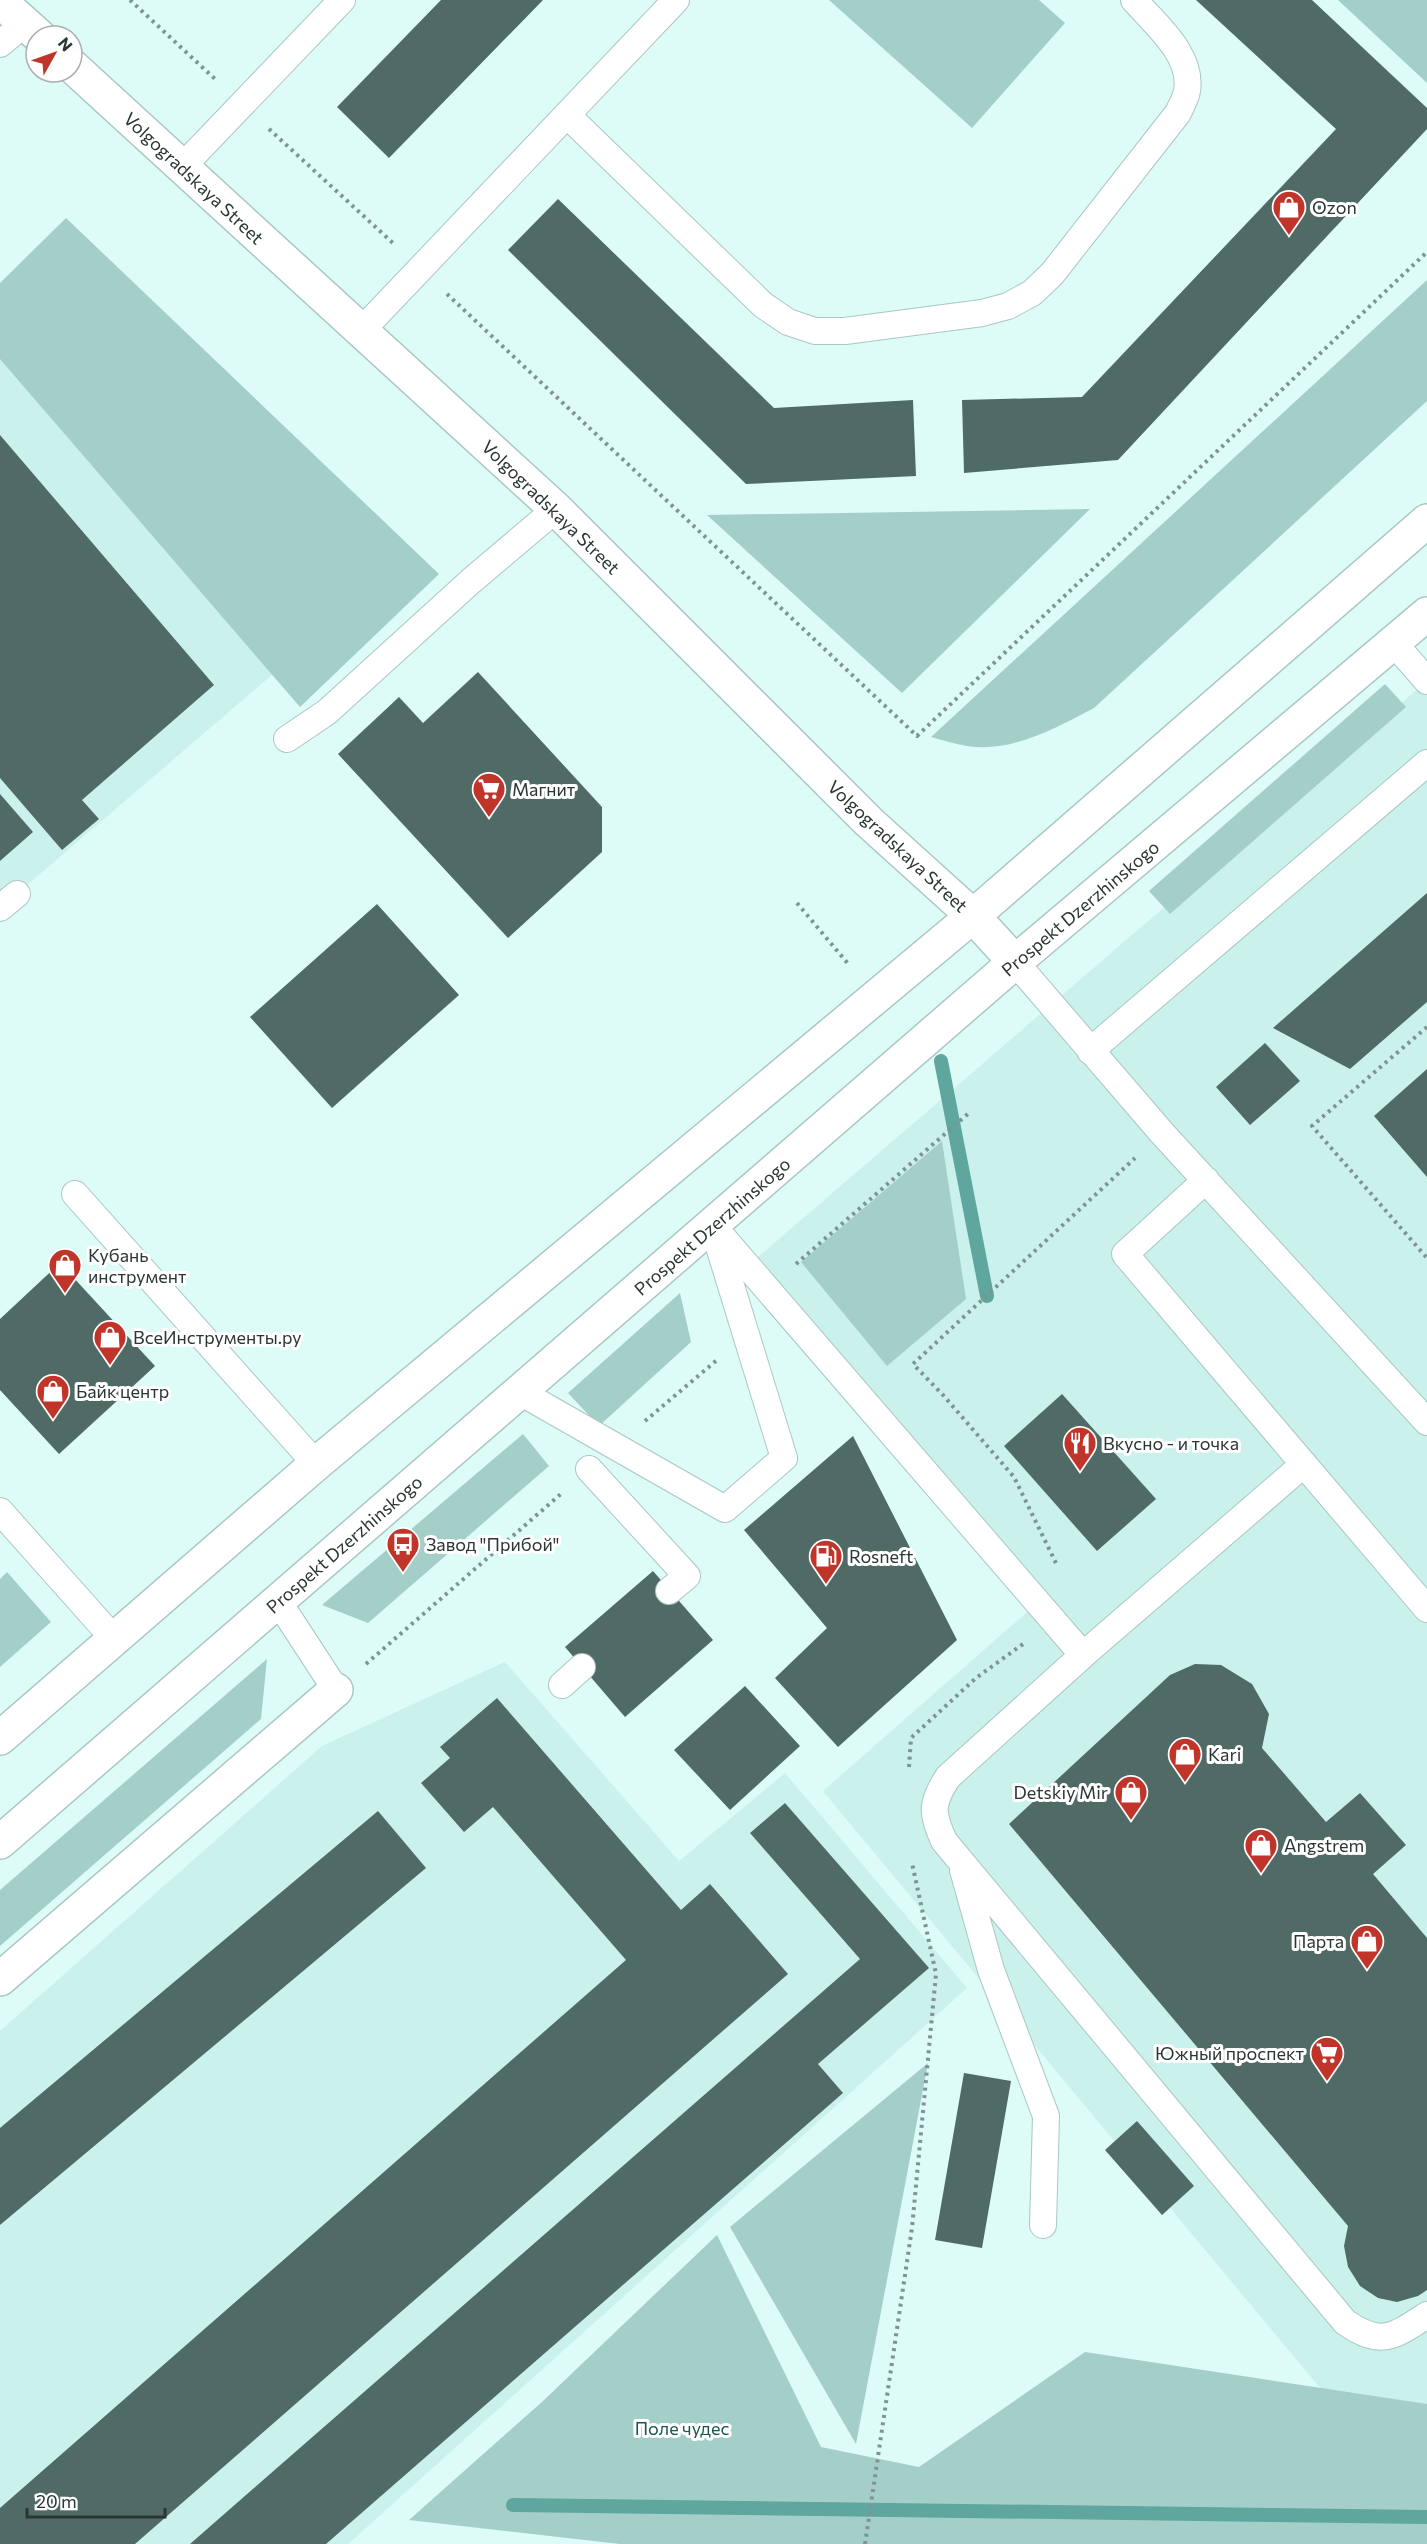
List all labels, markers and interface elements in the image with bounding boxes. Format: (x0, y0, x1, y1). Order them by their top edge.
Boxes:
north arrow (24, 24, 84, 84)
text: N (55, 33, 77, 55)
street label: Volgogradskaya Street (119, 107, 269, 249)
shop icon: Ozon (1271, 189, 1307, 236)
place label: Ozon (1312, 196, 1357, 218)
street label: Volgogradskaya Street (477, 435, 625, 579)
supermarket icon: Магнит (471, 771, 507, 818)
street label: Volgogradskaya Street (823, 775, 973, 917)
place label: Магнит (512, 778, 576, 800)
street label: Prospekt Dzerzhinskogo (997, 836, 1163, 980)
street label: Prospekt Dzerzhinskogo (630, 1152, 794, 1300)
place label: Кубань инструмент (88, 1244, 187, 1287)
shop icon: Кубань инструмент (47, 1247, 83, 1294)
shop icon: ВсеИнструменты.ру (92, 1319, 128, 1366)
place label: ВсеИнструменты.ру (133, 1326, 302, 1348)
shop icon: Байк центр (35, 1373, 71, 1420)
place label: Байк центр (76, 1380, 169, 1402)
restaurant icon: Вкусно - и точка (1062, 1425, 1098, 1472)
place label: Вкусно - и точка (1103, 1432, 1239, 1454)
street label: Prospekt Dzerzhinskogo (262, 1470, 426, 1618)
bus stop icon: Завод "Прибой" (385, 1526, 421, 1573)
place label: Завод "Прибой" (426, 1533, 559, 1555)
fuel station icon: Rosneft (808, 1538, 844, 1585)
place label: Rosneft (849, 1545, 913, 1567)
shop icon: Kari (1167, 1736, 1203, 1783)
place label: Kari (1208, 1743, 1241, 1765)
shop icon: Detskiy Mir (1113, 1774, 1149, 1821)
place label: Detskiy Mir (1014, 1781, 1108, 1803)
shop icon: Angstrem (1243, 1827, 1279, 1874)
place label: Angstrem (1284, 1834, 1364, 1856)
shop icon: Парта (1349, 1923, 1385, 1970)
place label: Парта (1293, 1930, 1344, 1952)
supermarket icon: Южный проспект (1309, 2035, 1345, 2082)
place label: Южный проспект (1155, 2042, 1305, 2064)
park label: Поле чудес (635, 2417, 729, 2439)
scale bar (27, 2481, 165, 2519)
text: 20 m (36, 2490, 77, 2512)

